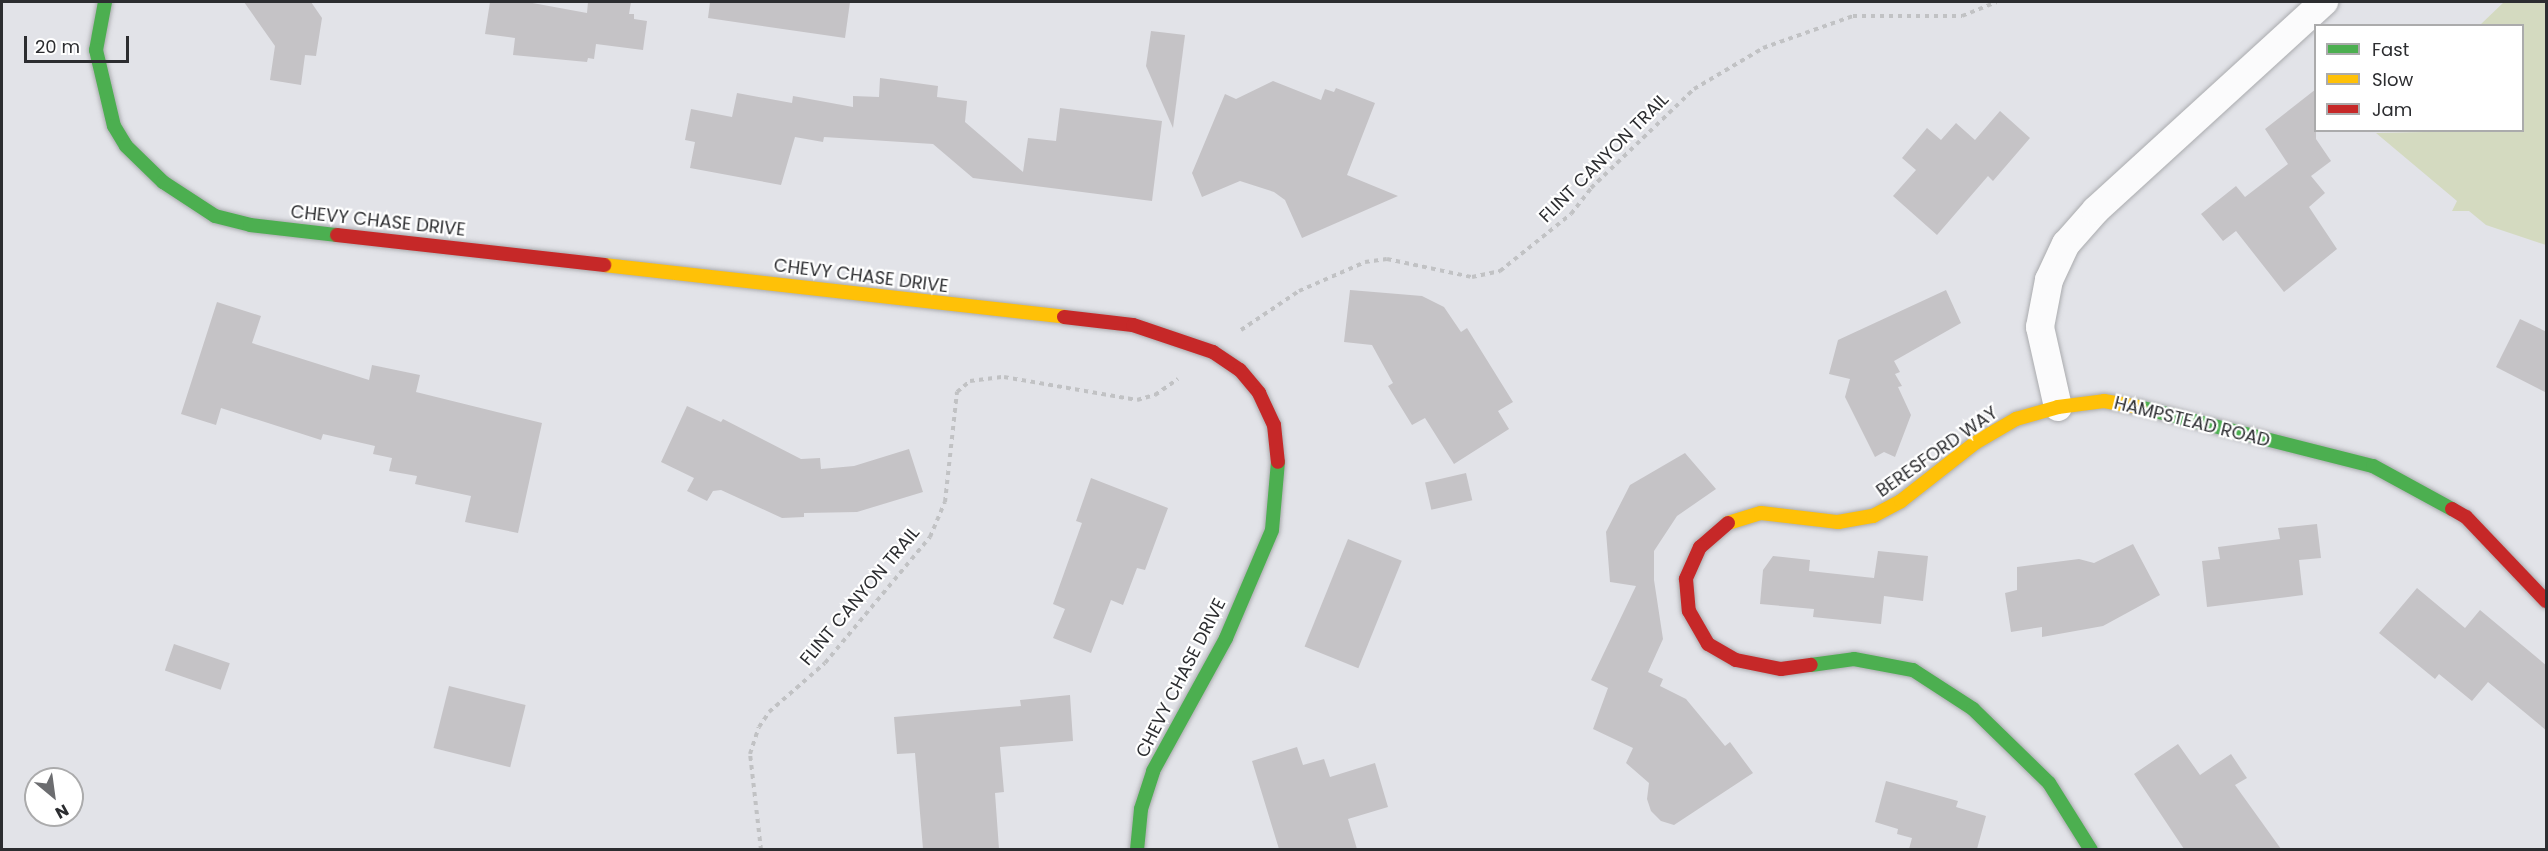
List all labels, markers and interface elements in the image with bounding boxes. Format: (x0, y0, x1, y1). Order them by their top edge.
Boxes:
scale bar (27, 24, 132, 62)
legend (2314, 24, 2524, 132)
text: 20 m (35, 34, 80, 59)
text: Fast (2372, 37, 2409, 62)
text: Slow (2372, 67, 2413, 92)
street label: FLINT CANYON TRAIL (1535, 89, 1673, 227)
text: Jam (2372, 97, 2412, 122)
street label: CHEVY CHASE DRIVE (290, 201, 466, 241)
street label: CHEVY CHASE DRIVE (773, 255, 949, 297)
street label: HAMPSTEAD ROAD (2112, 392, 2272, 452)
street label: BERESFORD WAY (1872, 402, 2002, 502)
street label: FLINT CANYON TRAIL (796, 522, 924, 670)
street label: CHEVY CHASE DRIVE (1132, 595, 1230, 761)
north arrow (24, 767, 84, 827)
text: N (51, 798, 73, 824)

